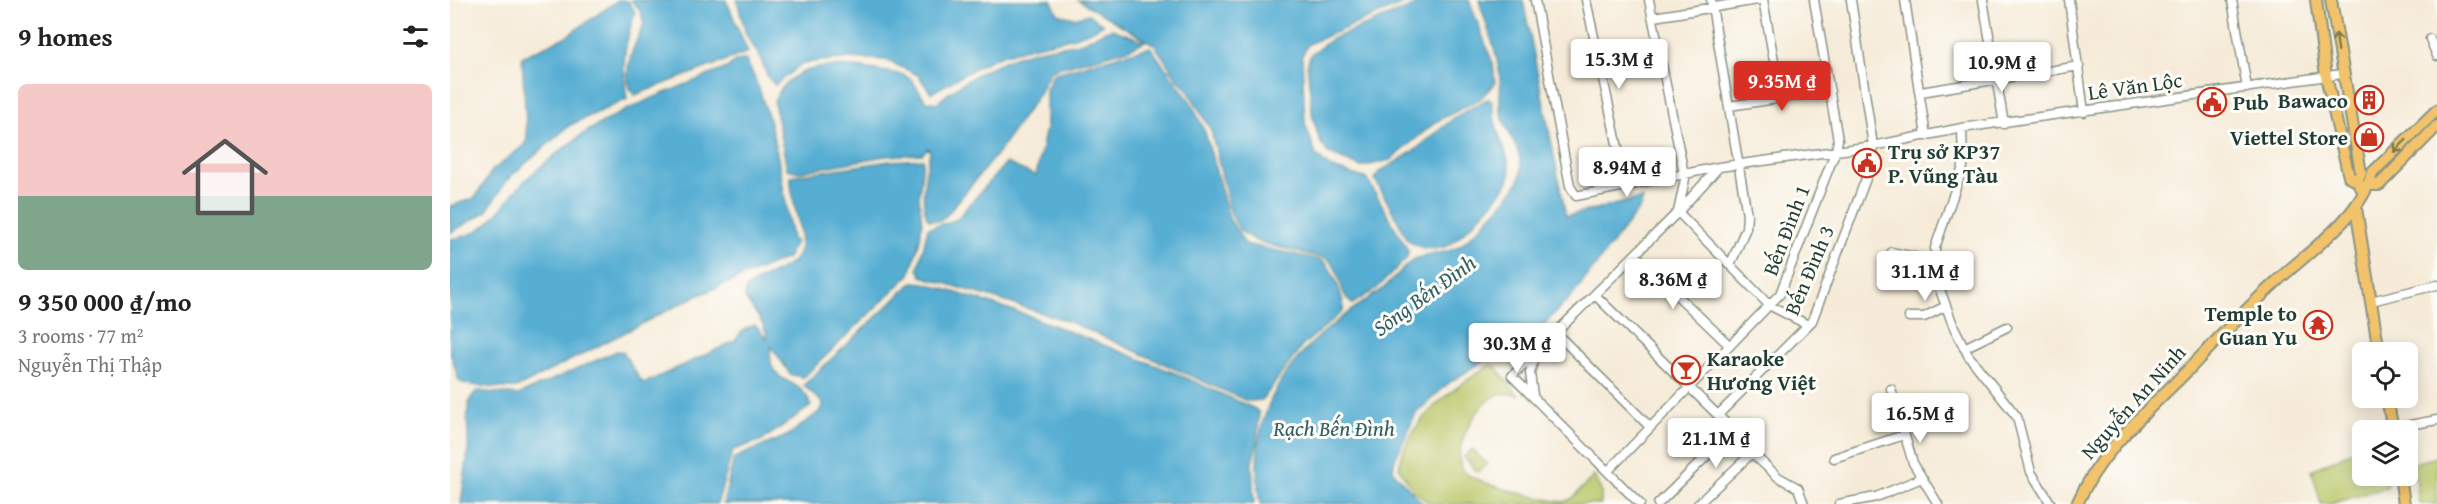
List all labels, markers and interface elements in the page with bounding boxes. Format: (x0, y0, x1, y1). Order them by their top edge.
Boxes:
text: 9 homes (18, 17, 113, 56)
icon: filters (399, 20, 432, 53)
one-way arrow (2332, 33, 2343, 52)
pin: 15.3M ₫ (1564, 39, 1674, 90)
pin: 10.9M ₫ (1947, 42, 2057, 93)
text: 15.3M ₫ (1585, 44, 1653, 73)
text: 10.9M ₫ (1968, 47, 2036, 76)
pin: 9.35M ₫ (1727, 61, 1837, 112)
street label: Lê Văn Lộc (2086, 64, 2184, 108)
text: 9.35M ₫ (1748, 66, 1816, 95)
building icon: Bawaco (2353, 84, 2385, 116)
place label: Bawaco (2278, 85, 2348, 116)
public building icon: Pub (2196, 86, 2228, 118)
place label: Pub (2233, 87, 2269, 118)
shop icon: Viettel Store (2353, 121, 2385, 153)
place label: Viettel Store (2230, 122, 2348, 153)
icon: home (171, 123, 279, 231)
place label: Trụ sở KP37 P. Vũng Tàu (1888, 136, 2000, 191)
one-way arrow (2393, 139, 2408, 154)
pin: 8.94M ₫ (1572, 147, 1682, 198)
public building icon: Trụ sở KP37 P. Vũng Tàu (1851, 147, 1883, 179)
text: 8.94M ₫ (1593, 152, 1661, 181)
street label: Bến Đình 1 (1754, 180, 1818, 280)
street label: Bến Đình 3 (1776, 220, 1842, 320)
water label: Sông Bến Đình (1366, 247, 1482, 343)
pin: 31.1M ₫ (1870, 251, 1980, 302)
text: 31.1M ₫ (1891, 256, 1959, 285)
pin: 8.36M ₫ (1618, 259, 1728, 310)
text: 8.36M ₫ (1639, 264, 1707, 293)
text: 9 350 000 ₫/mo (18, 282, 192, 321)
place label: Temple to Guan Yu (2205, 298, 2297, 353)
temple icon: Temple to Guan Yu (2302, 309, 2334, 341)
text: 3 rooms · 77 m² (18, 321, 144, 350)
pin: 30.3M ₫ (1462, 323, 1572, 374)
text: 30.3M ₫ (1483, 328, 1551, 357)
street label: Nguyễn An Ninh (2073, 338, 2193, 466)
map controls (2352, 342, 2418, 486)
button: locate (2352, 342, 2418, 408)
place label: Karaoke Hương Việt (1707, 343, 1816, 398)
text: Nguyễn Thị Thập (18, 350, 162, 379)
bar icon: Karaoke Hương Việt (1670, 354, 1702, 386)
pin: 16.5M ₫ (1865, 393, 1975, 444)
text: 16.5M ₫ (1886, 398, 1954, 427)
water label: Rạch Bến Đình (1272, 412, 1395, 444)
pin: 21.1M ₫ (1661, 418, 1771, 469)
button: layers (2352, 420, 2418, 486)
text: 21.1M ₫ (1682, 423, 1750, 452)

